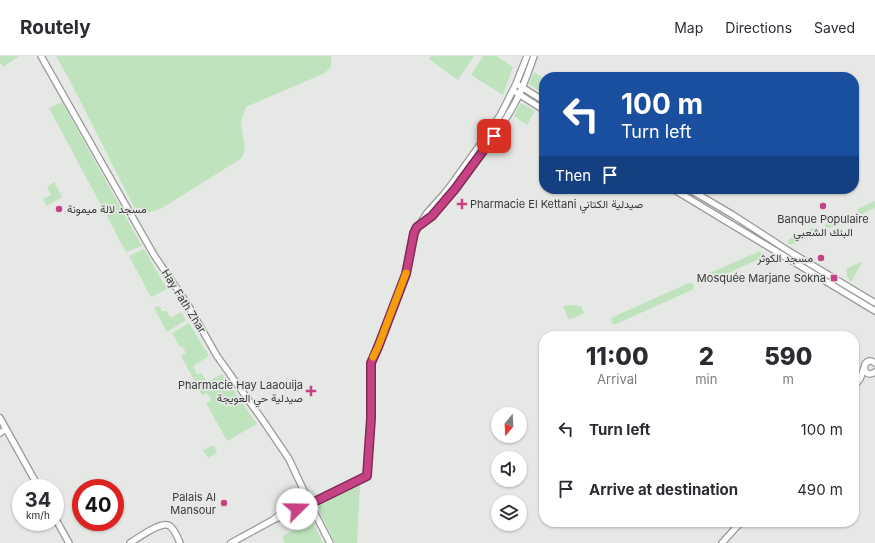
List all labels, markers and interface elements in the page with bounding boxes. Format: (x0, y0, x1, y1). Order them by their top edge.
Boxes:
text: Routely (20, 16, 91, 39)
text: Map (674, 19, 703, 36)
text: Directions (725, 19, 792, 36)
text: Saved (814, 19, 855, 36)
text: 100 m (621, 87, 703, 121)
icon: left (555, 88, 607, 140)
pin (477, 119, 511, 153)
text: Turn left (621, 121, 691, 142)
icon: arrive (483, 125, 505, 147)
icon: arrive (599, 164, 621, 186)
text: Then (555, 166, 591, 185)
place label: Pharmacie El Kettani صيدلية الكتاني (470, 197, 643, 214)
marker: Pharmacie El Kettani صيدلية الكتاني (457, 199, 467, 209)
marker: Banque Populaire البنك الشعبي (818, 201, 828, 211)
place label: مسجد لالة ميمونة (67, 202, 147, 216)
marker: مسجد لالة ميمونة (54, 204, 64, 214)
place label: Banque Populaire البنك الشعبي (777, 212, 869, 242)
place label: مسجد الكوثر (757, 251, 813, 265)
marker: مسجد الكوثر (816, 253, 826, 263)
street label: Hay Fath Zhar (159, 266, 209, 336)
place label: Mosquée Marjane Sokna (697, 271, 826, 285)
marker: Mosquée Marjane Sokna (829, 273, 839, 283)
text: 11:00 (586, 342, 649, 371)
text: 2 (699, 342, 714, 371)
text: 590 (764, 342, 812, 371)
text: Arrival (597, 371, 637, 387)
text: min (695, 371, 717, 387)
text: m (783, 371, 794, 387)
place label: Pharmacie Hay Laaouija صيدلية حي العويجة (178, 378, 303, 408)
marker: Pharmacie Hay Laaouija صيدلية حي العويجة (306, 386, 316, 396)
north arrow (491, 407, 527, 443)
map controls (491, 407, 527, 531)
icon: left (555, 418, 577, 440)
text: Turn left (589, 420, 650, 439)
text: 100 m (801, 420, 843, 439)
button: sound (491, 451, 527, 487)
icon: arrive (555, 478, 577, 500)
speed limit sign: 40 (72, 479, 124, 531)
text: Arrive at destination (589, 480, 738, 499)
text: 490 m (797, 480, 843, 499)
text: 34 (25, 488, 51, 512)
position arrow (276, 488, 318, 530)
place label: Palais Al Mansour (170, 490, 216, 517)
button: layers (491, 495, 527, 531)
marker: Palais Al Mansour (219, 498, 229, 508)
text: km/h (26, 509, 50, 521)

